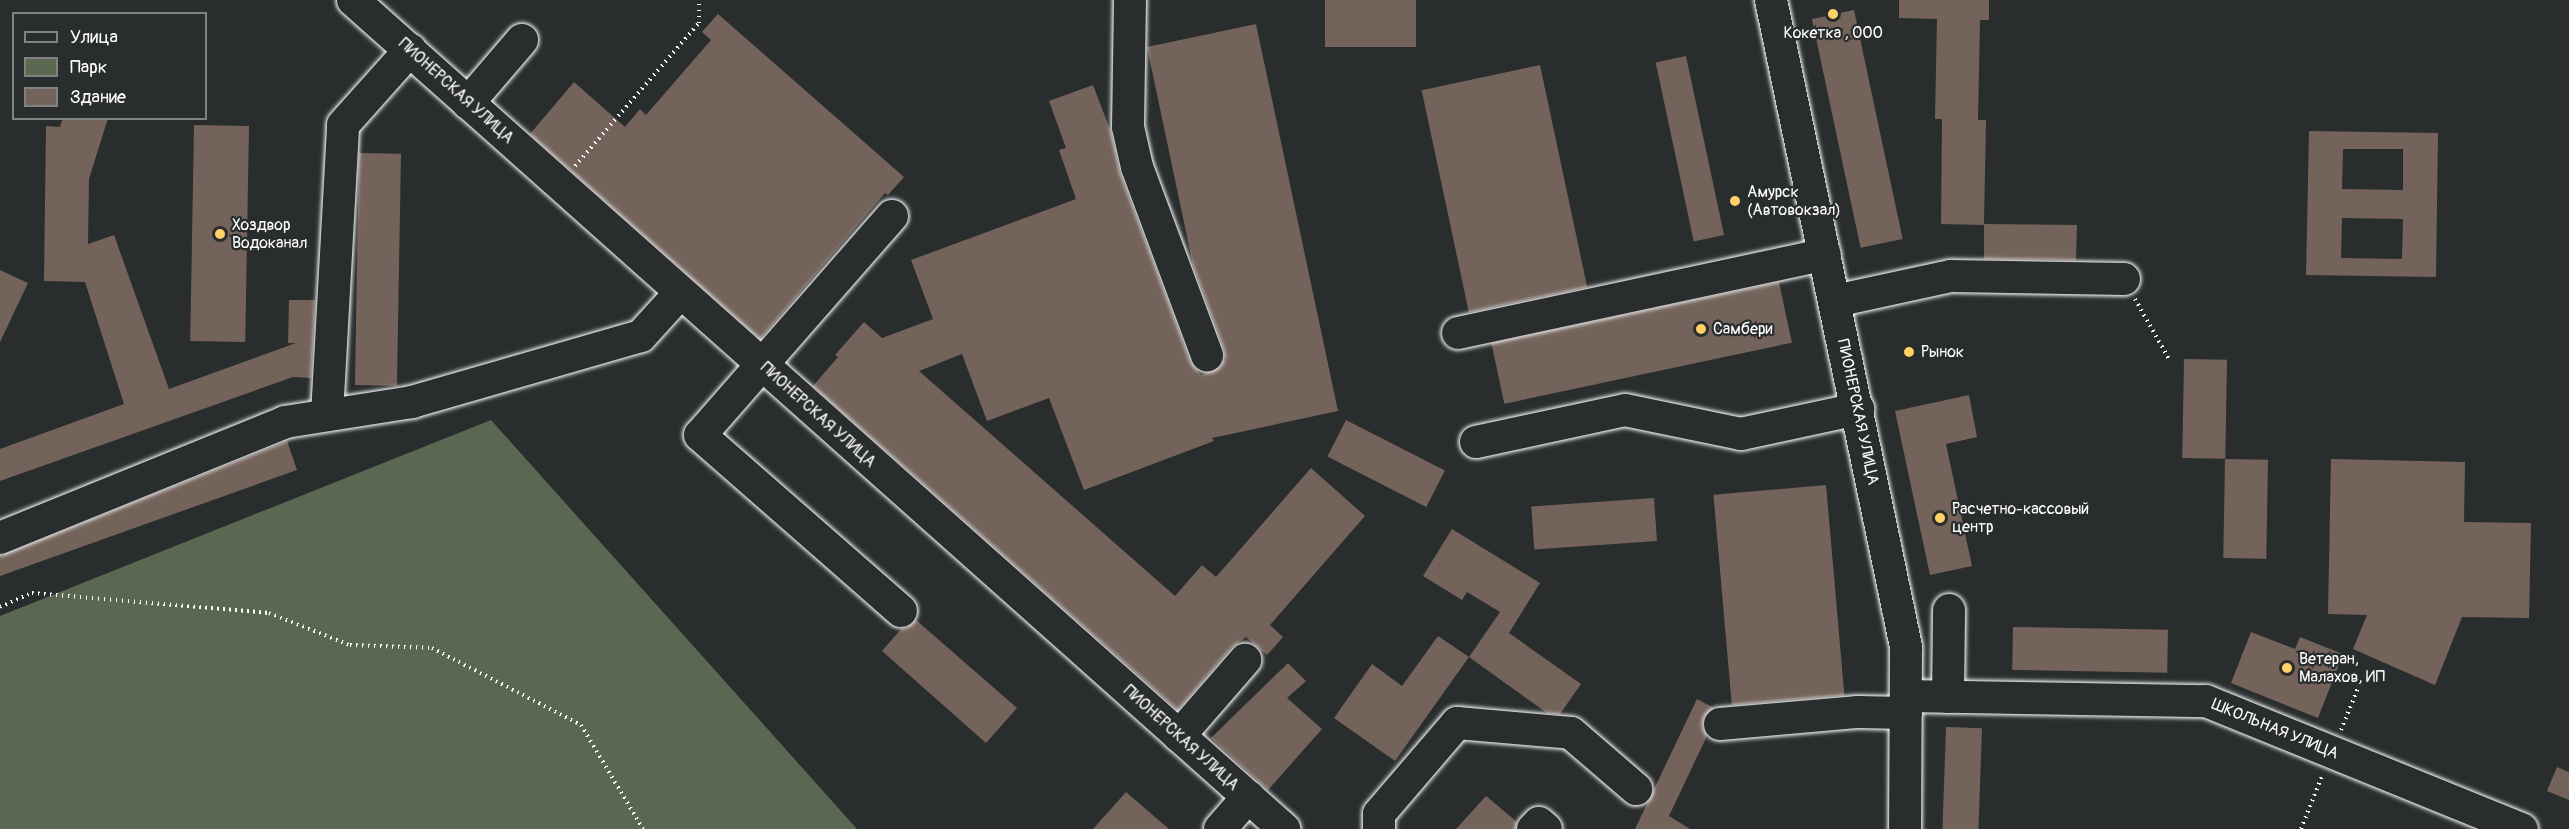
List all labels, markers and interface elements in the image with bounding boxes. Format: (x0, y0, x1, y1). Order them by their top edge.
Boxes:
marker: Кокетка , ООО (1826, 7, 1840, 21)
legend (12, 12, 207, 120)
place label: Кокетка , ООО (1783, 23, 1883, 43)
text: Улица (70, 26, 118, 49)
street label: ПИОНЕРСКАЯ УЛИЦА (394, 34, 518, 148)
text: Парк (70, 56, 107, 79)
text: Здание (70, 86, 126, 109)
place label: Амурск (Автовокзал) (1747, 182, 1841, 220)
marker: Амурск (Автовокзал) (1728, 194, 1742, 208)
place label: Хоздвор Водоканал (232, 215, 307, 253)
marker: Хоздвор Водоканал (213, 227, 227, 241)
place label: Самбери (1713, 319, 1773, 339)
marker: Самбери (1694, 322, 1708, 336)
street label: ПИОНЕРСКАЯ УЛИЦА (1833, 337, 1883, 487)
place label: Рынок (1921, 342, 1964, 362)
marker: Рынок (1902, 345, 1916, 359)
street label: ПИОНЕРСКАЯ УЛИЦА (756, 358, 880, 472)
place label: Расчетно-кассовый центр (1952, 499, 2089, 537)
marker: Расчетно-кассовый центр (1933, 511, 1947, 525)
place label: Ветеран, Малахов, ИП (2299, 649, 2385, 687)
marker: Ветеран, Малахов, ИП (2280, 661, 2294, 675)
street label: ПИОНЕРСКАЯ УЛИЦА (1119, 681, 1243, 795)
street label: ШКОЛЬНАЯ УЛИЦА (2209, 695, 2341, 763)

